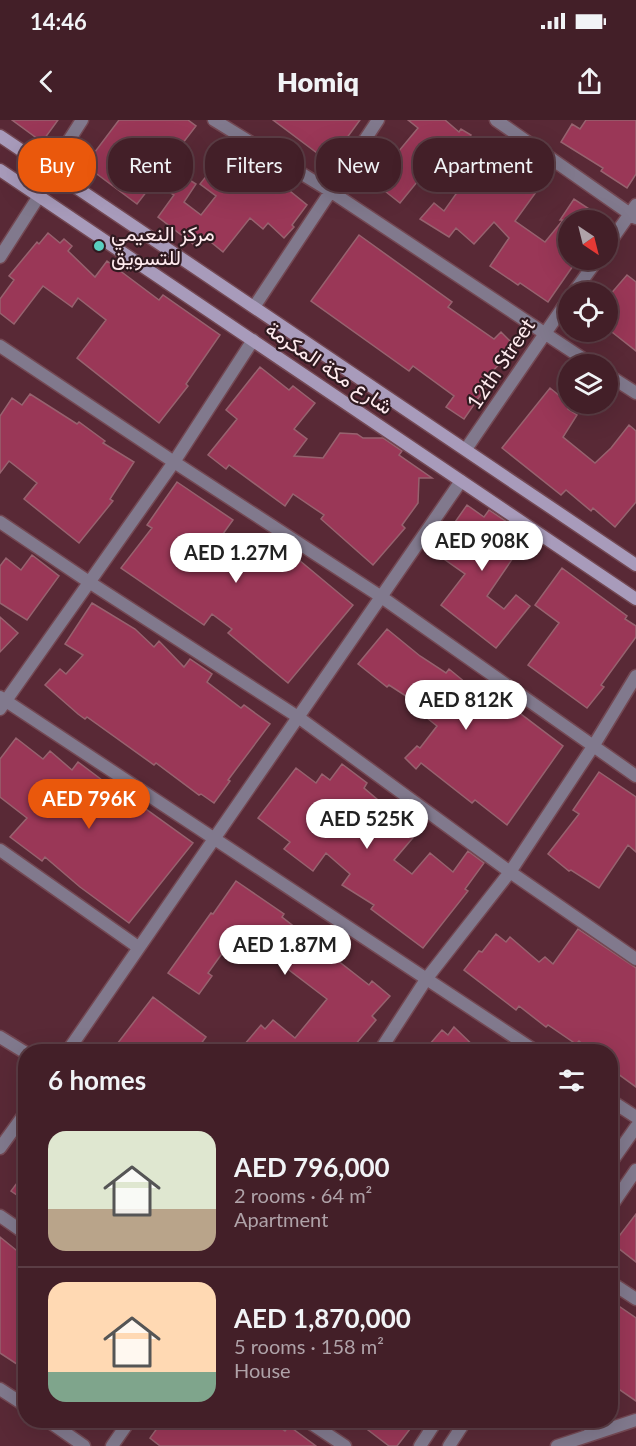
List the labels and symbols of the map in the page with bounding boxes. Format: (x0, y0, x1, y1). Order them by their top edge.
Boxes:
north arrow (558, 210, 618, 270)
place label: مركز النعيمي للتسويق (111, 220, 215, 271)
marker: مركز النعيمي للتسويق (92, 239, 106, 253)
street label: 12th Street (460, 313, 540, 413)
street label: شارع مكة المكرمة (260, 315, 398, 421)
pin: AED 908K (420, 521, 544, 572)
pin: AED 1.27M (167, 533, 305, 584)
pin: AED 812K (404, 680, 528, 731)
pin: AED 796K (27, 779, 151, 830)
pin: AED 525K (305, 799, 429, 850)
pin: AED 1.87M (216, 925, 354, 976)

